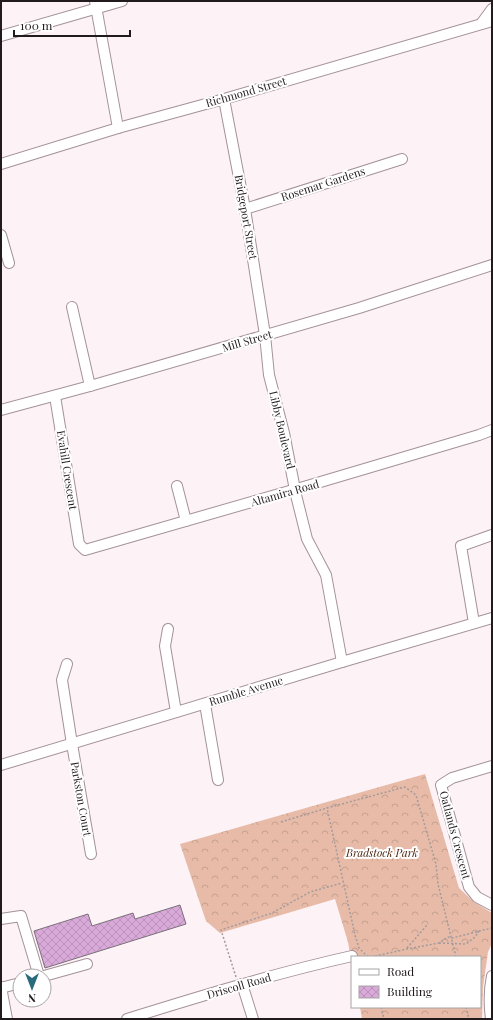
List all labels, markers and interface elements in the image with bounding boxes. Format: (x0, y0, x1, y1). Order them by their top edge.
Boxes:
scale bar (14, 12, 130, 38)
text: 100 m (20, 17, 53, 33)
street label: Richmond Street (204, 73, 288, 110)
street label: Rosemar Gardens (279, 163, 367, 204)
street label: Bridgeport Street (232, 173, 261, 261)
street label: Mill Street (220, 326, 274, 355)
street label: Libby Boulevard (266, 389, 299, 471)
street label: Evahill Crescent (54, 429, 81, 511)
street label: Altamira Road (248, 475, 321, 510)
street label: Rumble Avenue (207, 672, 285, 709)
street label: Parkston Court (68, 760, 95, 837)
street label: Oatlands Crescent (436, 789, 475, 881)
park label: Bradstock Park (345, 845, 418, 860)
legend (351, 956, 481, 1008)
text: Road (387, 963, 414, 979)
north arrow (12, 968, 52, 1008)
street label: Driscoll Road (205, 969, 273, 1002)
text: Building (387, 983, 433, 999)
text: N (28, 991, 36, 1006)

